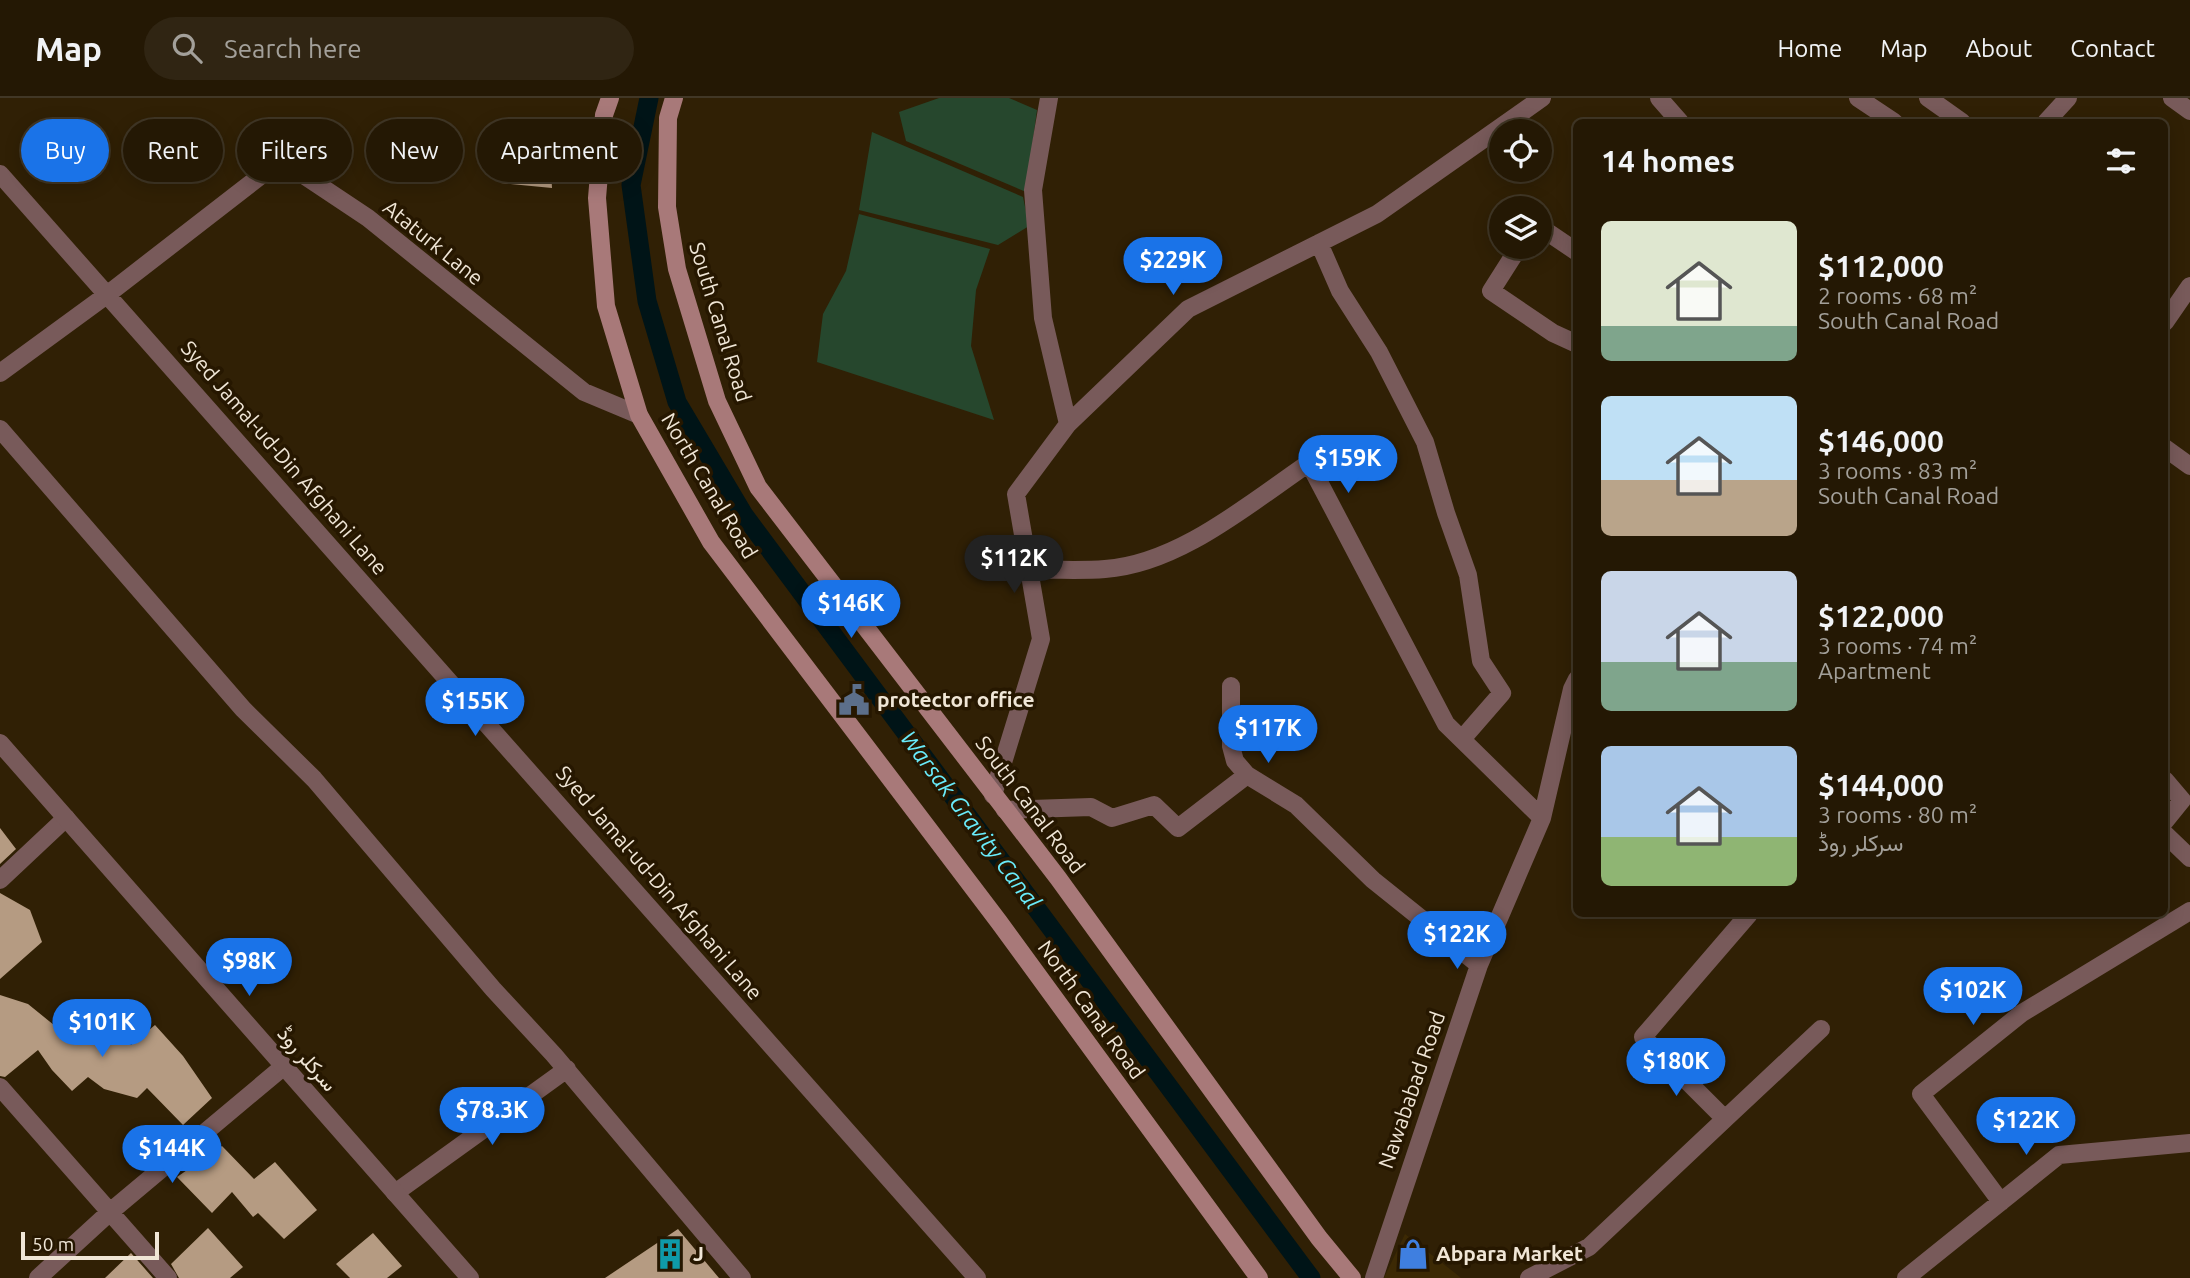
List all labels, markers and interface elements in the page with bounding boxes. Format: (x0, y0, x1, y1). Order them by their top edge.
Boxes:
search box (144, 17, 634, 80)
icon: search (168, 29, 206, 67)
text: Map (35, 30, 102, 67)
text: Search here (224, 34, 362, 63)
text: Home (1777, 35, 1842, 62)
text: Map (1880, 35, 1927, 62)
text: About (1965, 35, 2032, 62)
text: Contact (2070, 35, 2155, 62)
chip: Buy (21, 119, 109, 182)
chip: Rent (123, 119, 223, 182)
chip: Filters (237, 119, 352, 182)
chip: New (366, 119, 463, 182)
chip: Apartment (477, 119, 642, 182)
map controls (1489, 119, 1552, 259)
button: locate (1489, 119, 1552, 182)
icon: filters (2102, 142, 2140, 180)
text: 14 homes (1601, 144, 1735, 178)
street label: Ataturk Lane (379, 195, 488, 290)
button: layers (1489, 196, 1552, 259)
pin: $229K (1124, 238, 1222, 297)
street label: South Canal Road (685, 239, 757, 404)
text: $229K (1139, 247, 1207, 272)
icon: home (1657, 249, 1741, 333)
text: $112,000 (1818, 249, 1944, 283)
text: 2 rooms · 68 m² (1818, 283, 1977, 308)
text: South Canal Road (1818, 308, 1999, 333)
street label: Syed Jamal-ud-Din Afghani Lane (177, 336, 393, 579)
street label: North Canal Road (657, 408, 763, 563)
icon: home (1657, 424, 1741, 508)
text: $146,000 (1818, 424, 1944, 458)
pin: $159K (1299, 436, 1397, 495)
text: $159K (1314, 445, 1382, 470)
text: 3 rooms · 83 m² (1818, 458, 1977, 483)
text: South Canal Road (1818, 483, 1999, 508)
pin: $112K (965, 536, 1063, 595)
text: $112K (980, 545, 1048, 570)
pin: $146K (802, 580, 900, 640)
text: $146K (817, 590, 885, 615)
icon: home (1657, 599, 1741, 683)
text: $122,000 (1818, 599, 1944, 633)
text: 3 rooms · 74 m² (1818, 633, 1977, 658)
text: Apartment (1818, 658, 1931, 683)
pin: $155K (426, 678, 524, 738)
public building icon: protector office (837, 683, 871, 717)
place label: protector office (877, 687, 1034, 711)
text: $155K (441, 688, 509, 713)
pin: $117K (1219, 706, 1317, 765)
text: $117K (1234, 715, 1302, 740)
water label: Warsak Gravity Canal (896, 726, 1047, 914)
street label: South Canal Road (971, 731, 1090, 878)
street label: Syed Jamal-ud-Din Afghani Lane (552, 761, 768, 1004)
text: $144,000 (1818, 768, 1944, 802)
icon: home (1657, 774, 1741, 858)
text: 3 rooms · 80 m² (1818, 802, 1977, 827)
text: سرکلر روڈ (1818, 830, 1903, 855)
pin: $122K (1408, 912, 1506, 971)
text: $122K (1423, 921, 1491, 946)
street label: North Canal Road (1033, 935, 1150, 1083)
pin: $98K (208, 939, 290, 998)
text: $98K (222, 948, 276, 973)
pin: $102K (1924, 968, 2022, 1027)
text: $102K (1939, 977, 2007, 1002)
pin: $101K (53, 1000, 151, 1059)
street label: Nawababad Road (1373, 1008, 1449, 1171)
text: $101K (68, 1009, 136, 1034)
street label: سرکلر روڈ (272, 1021, 342, 1097)
pin: $180K (1627, 1038, 1725, 1098)
text: $180K (1642, 1048, 1710, 1073)
pin: $78.3K (435, 1088, 549, 1147)
text: $78.3K (456, 1097, 528, 1122)
pin: $122K (1977, 1098, 2075, 1157)
text: $122K (1992, 1107, 2060, 1132)
pin: $144K (123, 1126, 221, 1185)
text: $144K (138, 1135, 206, 1160)
scale bar (21, 1229, 159, 1261)
text: 50 m (32, 1233, 74, 1255)
building icon: J (653, 1237, 687, 1271)
shop icon: Abpara Market (1396, 1237, 1430, 1271)
place label: J (693, 1241, 704, 1265)
place label: Abpara Market (1436, 1241, 1583, 1265)

